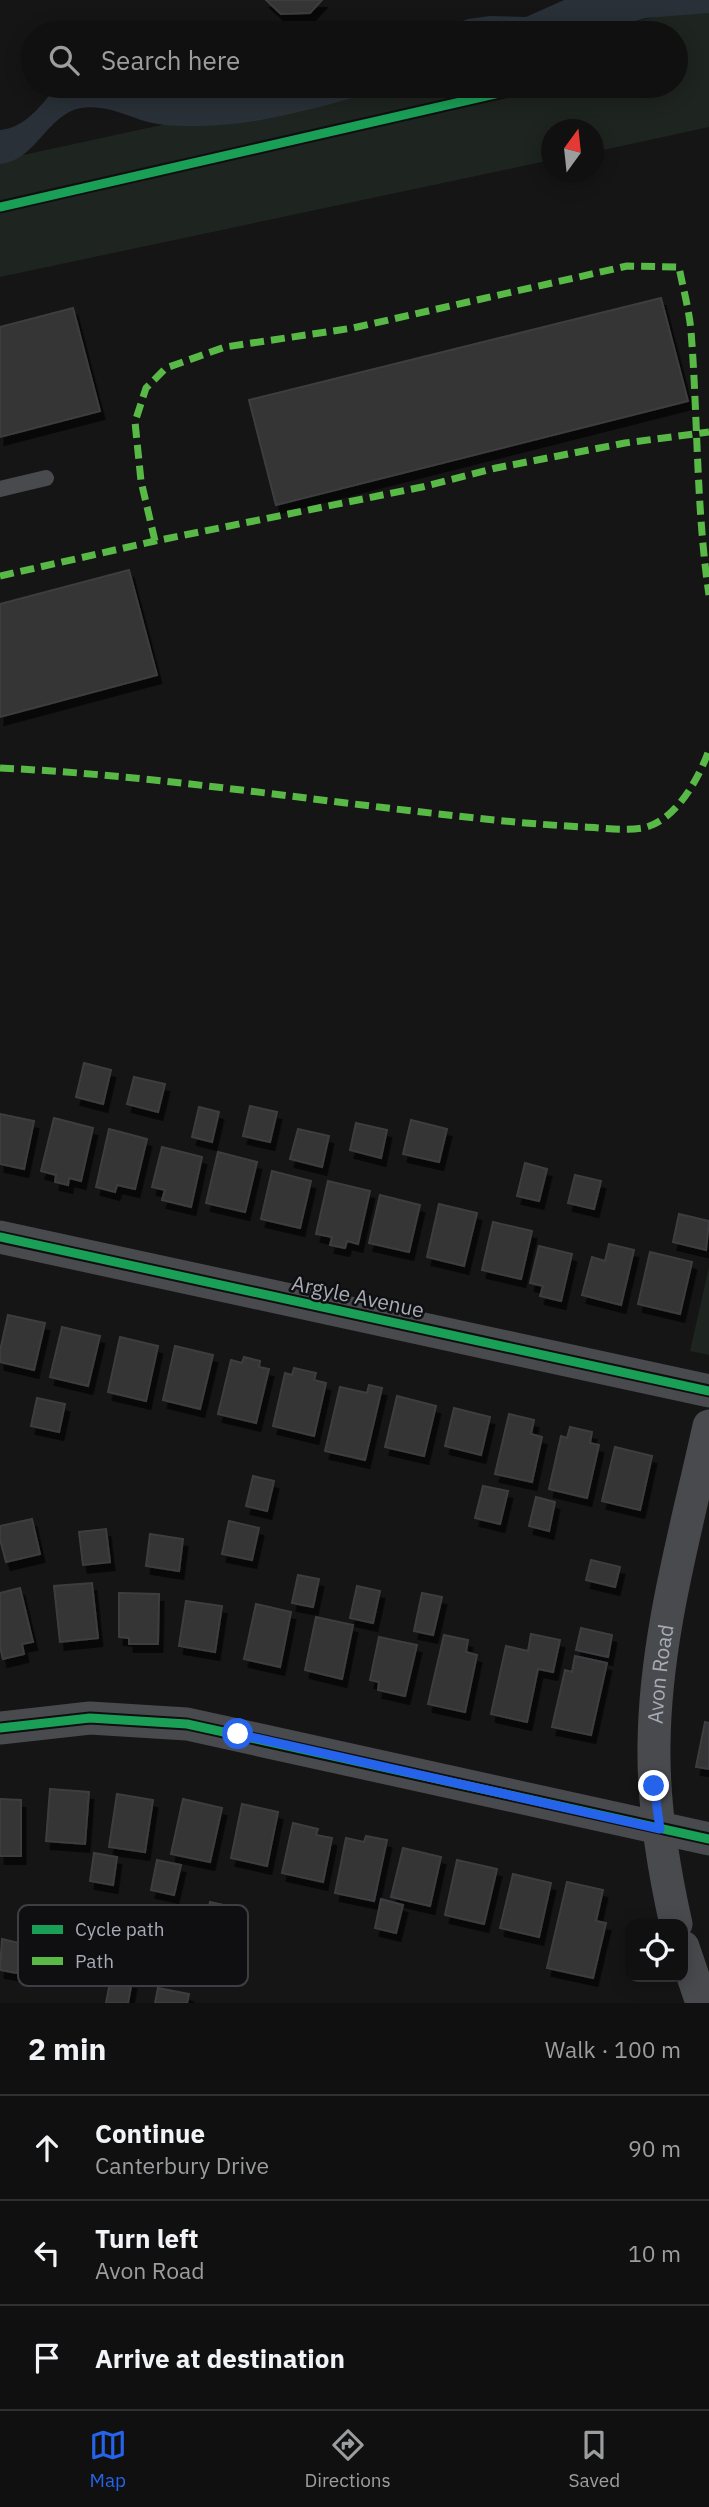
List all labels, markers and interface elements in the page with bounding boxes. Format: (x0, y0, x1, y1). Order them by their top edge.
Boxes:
search box (21, 21, 688, 98)
icon: search (45, 41, 83, 79)
text: Search here (101, 43, 240, 77)
north arrow (541, 119, 604, 182)
street label: Argyle Avenue (289, 1268, 427, 1324)
street label: Avon Road (641, 1622, 680, 1725)
route start (222, 1718, 253, 1749)
route end (638, 1770, 669, 1801)
legend (18, 1905, 248, 1986)
text: Cycle path (75, 1917, 164, 1941)
map controls (625, 1919, 688, 1982)
button: locate (625, 1919, 688, 1982)
text: Path (75, 1949, 114, 1973)
text: 2 min (28, 2029, 106, 2068)
text: Walk · 100 m (545, 2034, 681, 2064)
text: Continue (95, 2116, 205, 2150)
icon: ahead (28, 2129, 66, 2167)
text: 90 m (628, 2133, 681, 2163)
text: Canterbury Drive (95, 2150, 269, 2180)
text: Turn left (95, 2221, 198, 2255)
icon: left (28, 2234, 66, 2272)
text: 10 m (628, 2238, 681, 2268)
text: Avon Road (95, 2255, 205, 2285)
icon: arrive (28, 2339, 66, 2377)
text: Arrive at destination (95, 2341, 345, 2375)
tab: Map (89, 2426, 127, 2492)
tab: Directions (304, 2426, 391, 2492)
tab: Saved (569, 2426, 620, 2492)

